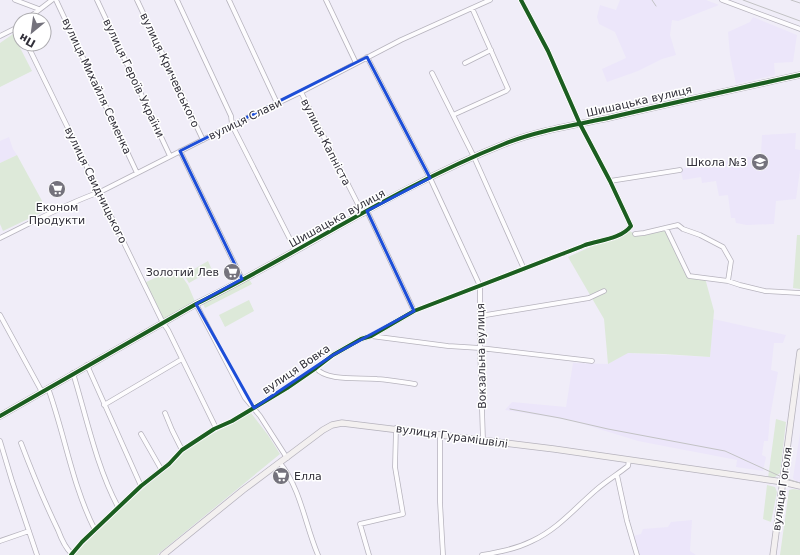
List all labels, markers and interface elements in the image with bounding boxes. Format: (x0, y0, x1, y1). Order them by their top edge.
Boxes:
street label: вулиця Кричевського (137, 11, 202, 130)
north arrow (12, 12, 52, 52)
street label: вулиця Михайля Семенка (59, 16, 134, 157)
street label: вулиця Героїв України (100, 17, 167, 140)
text: Пн (17, 31, 38, 50)
street label: Шишацька вулиця (585, 83, 693, 120)
street label: вулиця Слави (206, 96, 284, 143)
street label: вулиця Капніста (298, 97, 353, 188)
street label: вулиця Свидницького (62, 125, 130, 246)
school or university icon: Школа №3 (750, 152, 770, 172)
place label: Школа №3 (686, 156, 747, 169)
supermarket icon: Економ Продукти (47, 179, 67, 199)
street label: Шишацька вулиця (287, 187, 388, 250)
place label: Економ Продукти (29, 201, 85, 227)
supermarket icon: Золотий Лев (222, 262, 242, 282)
place label: Золотий Лев (146, 266, 219, 279)
street label: Вокзальна вулиця (474, 303, 489, 409)
street label: вулиця Вовка (260, 342, 333, 397)
street label: вулиця Гурамішвілі (395, 422, 509, 451)
street label: вулиця Гоголя (770, 446, 795, 532)
supermarket icon: Елла (271, 466, 291, 486)
place label: Елла (294, 470, 322, 483)

